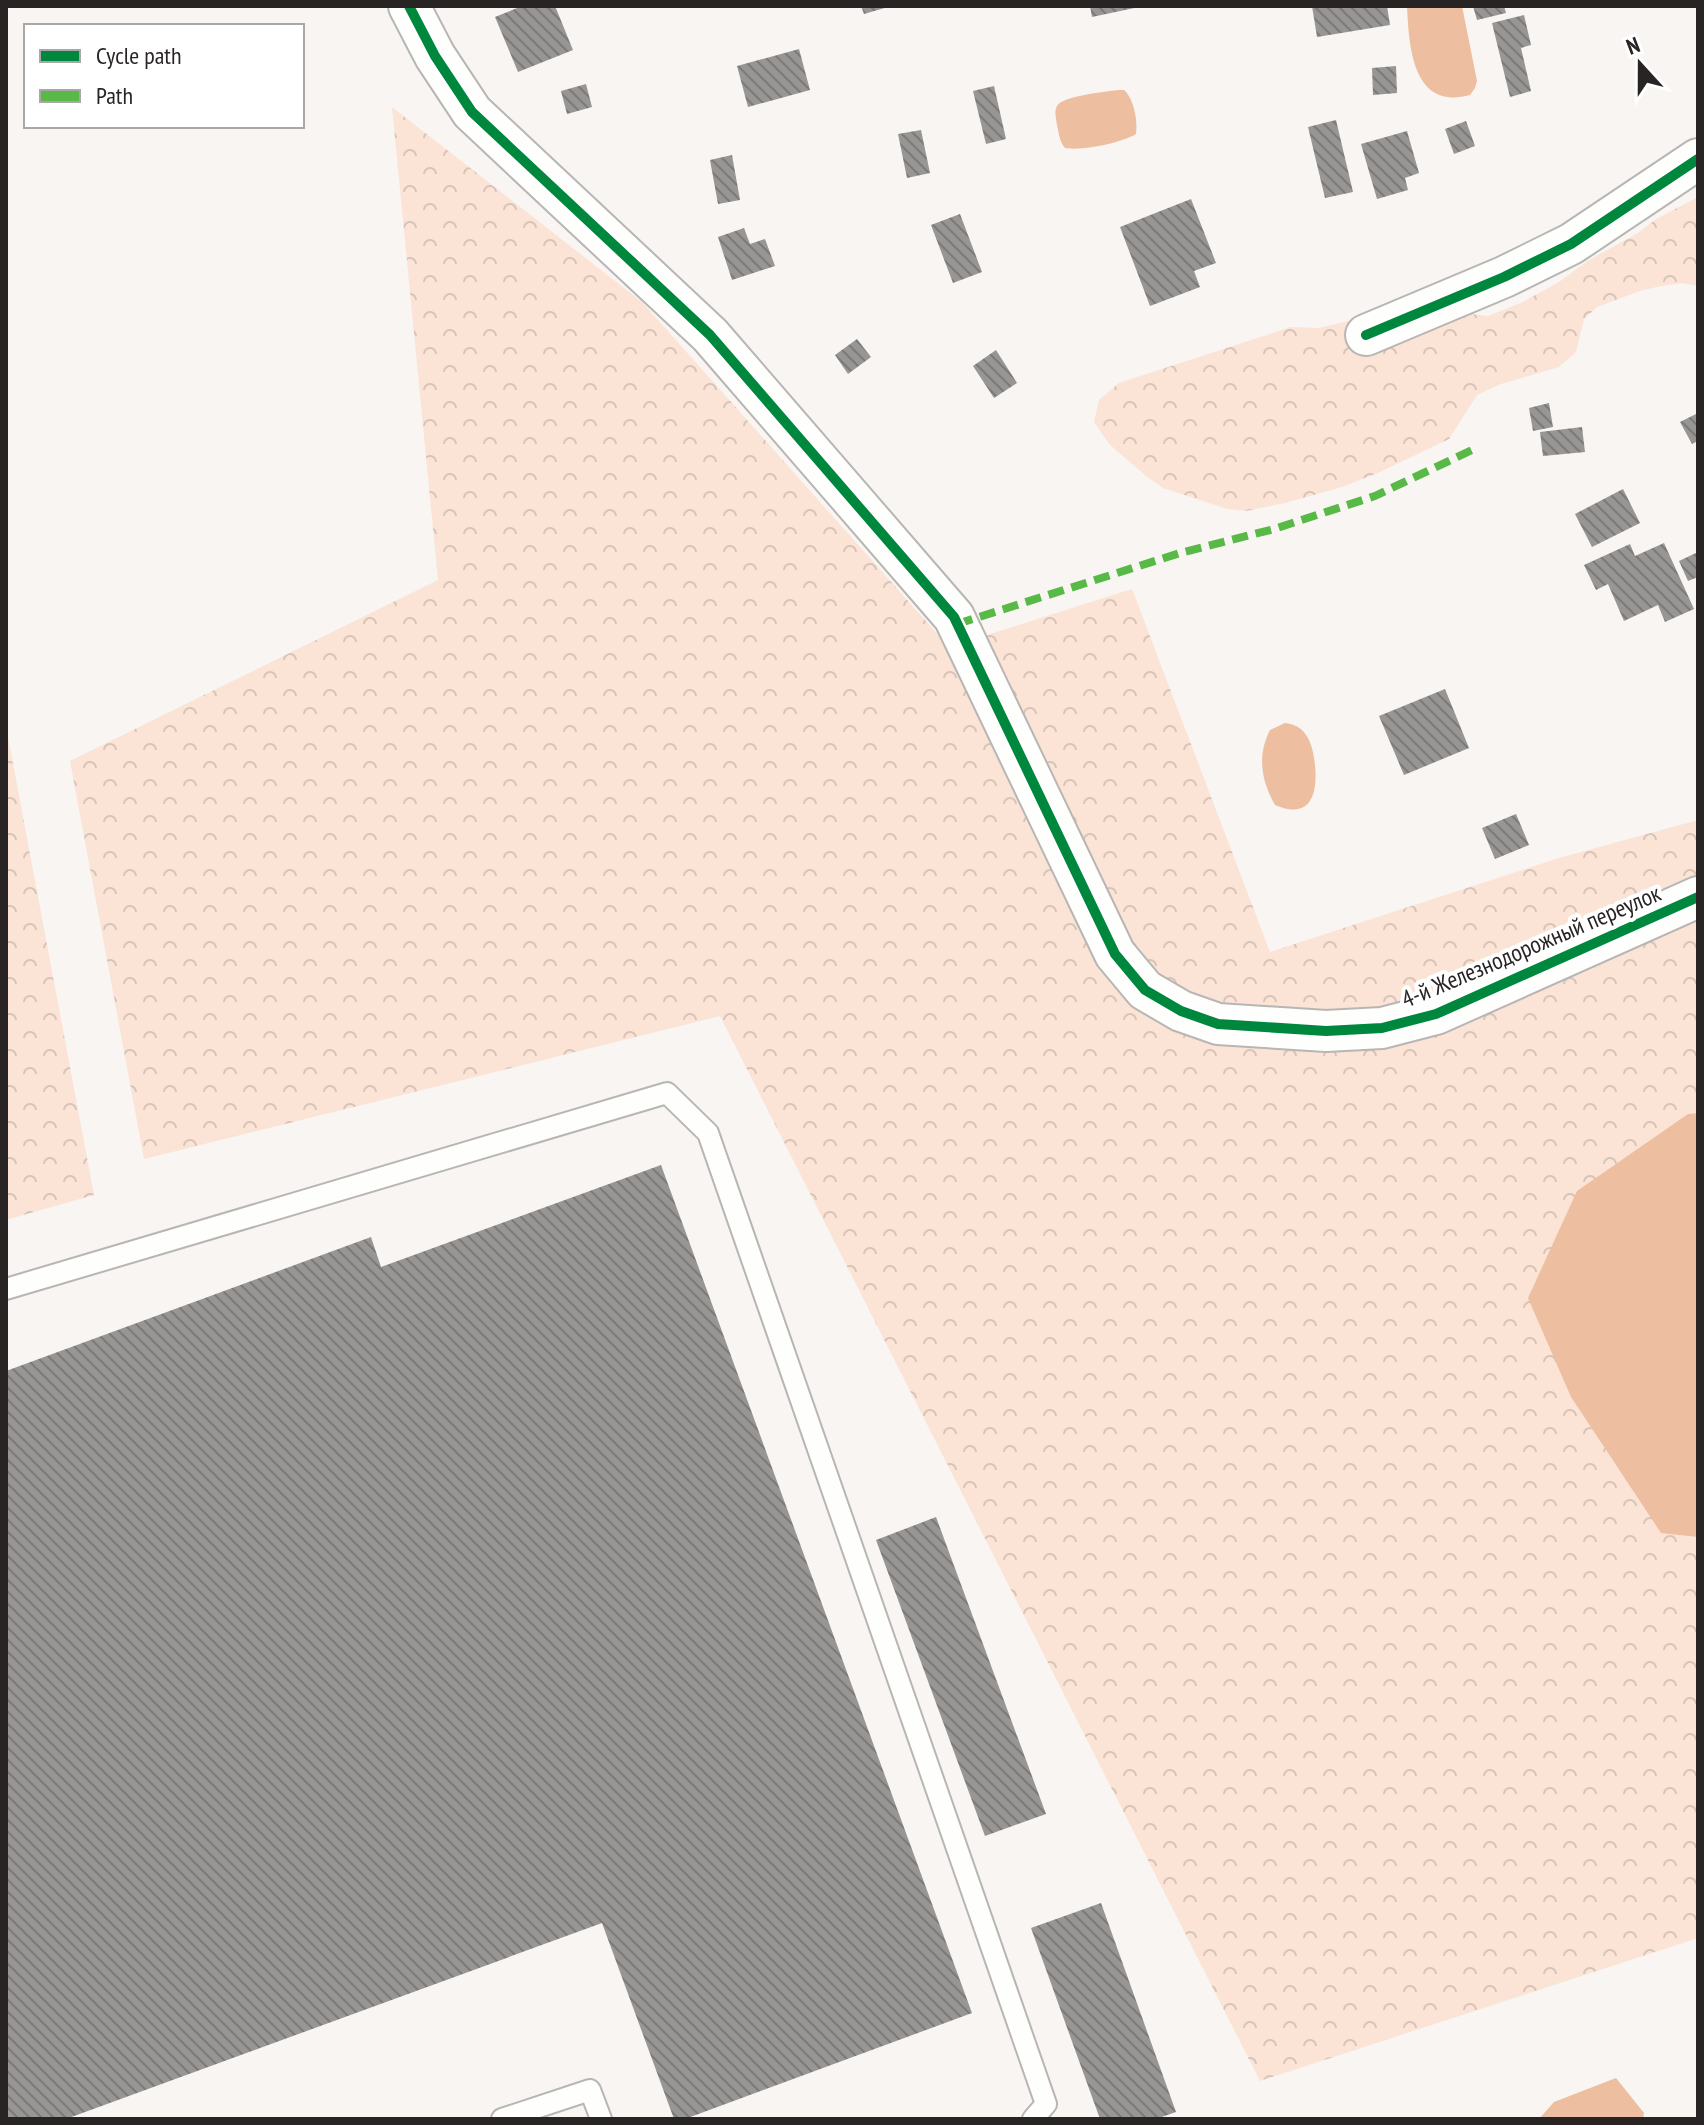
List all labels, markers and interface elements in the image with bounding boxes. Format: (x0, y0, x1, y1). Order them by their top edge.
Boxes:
legend (24, 24, 304, 128)
north arrow (1600, 24, 1680, 104)
text: N (1622, 30, 1643, 61)
text: Cycle path (96, 40, 182, 71)
text: Path (96, 80, 133, 111)
street label: 4-й Железнодорожный переулок (1397, 877, 1666, 1015)

